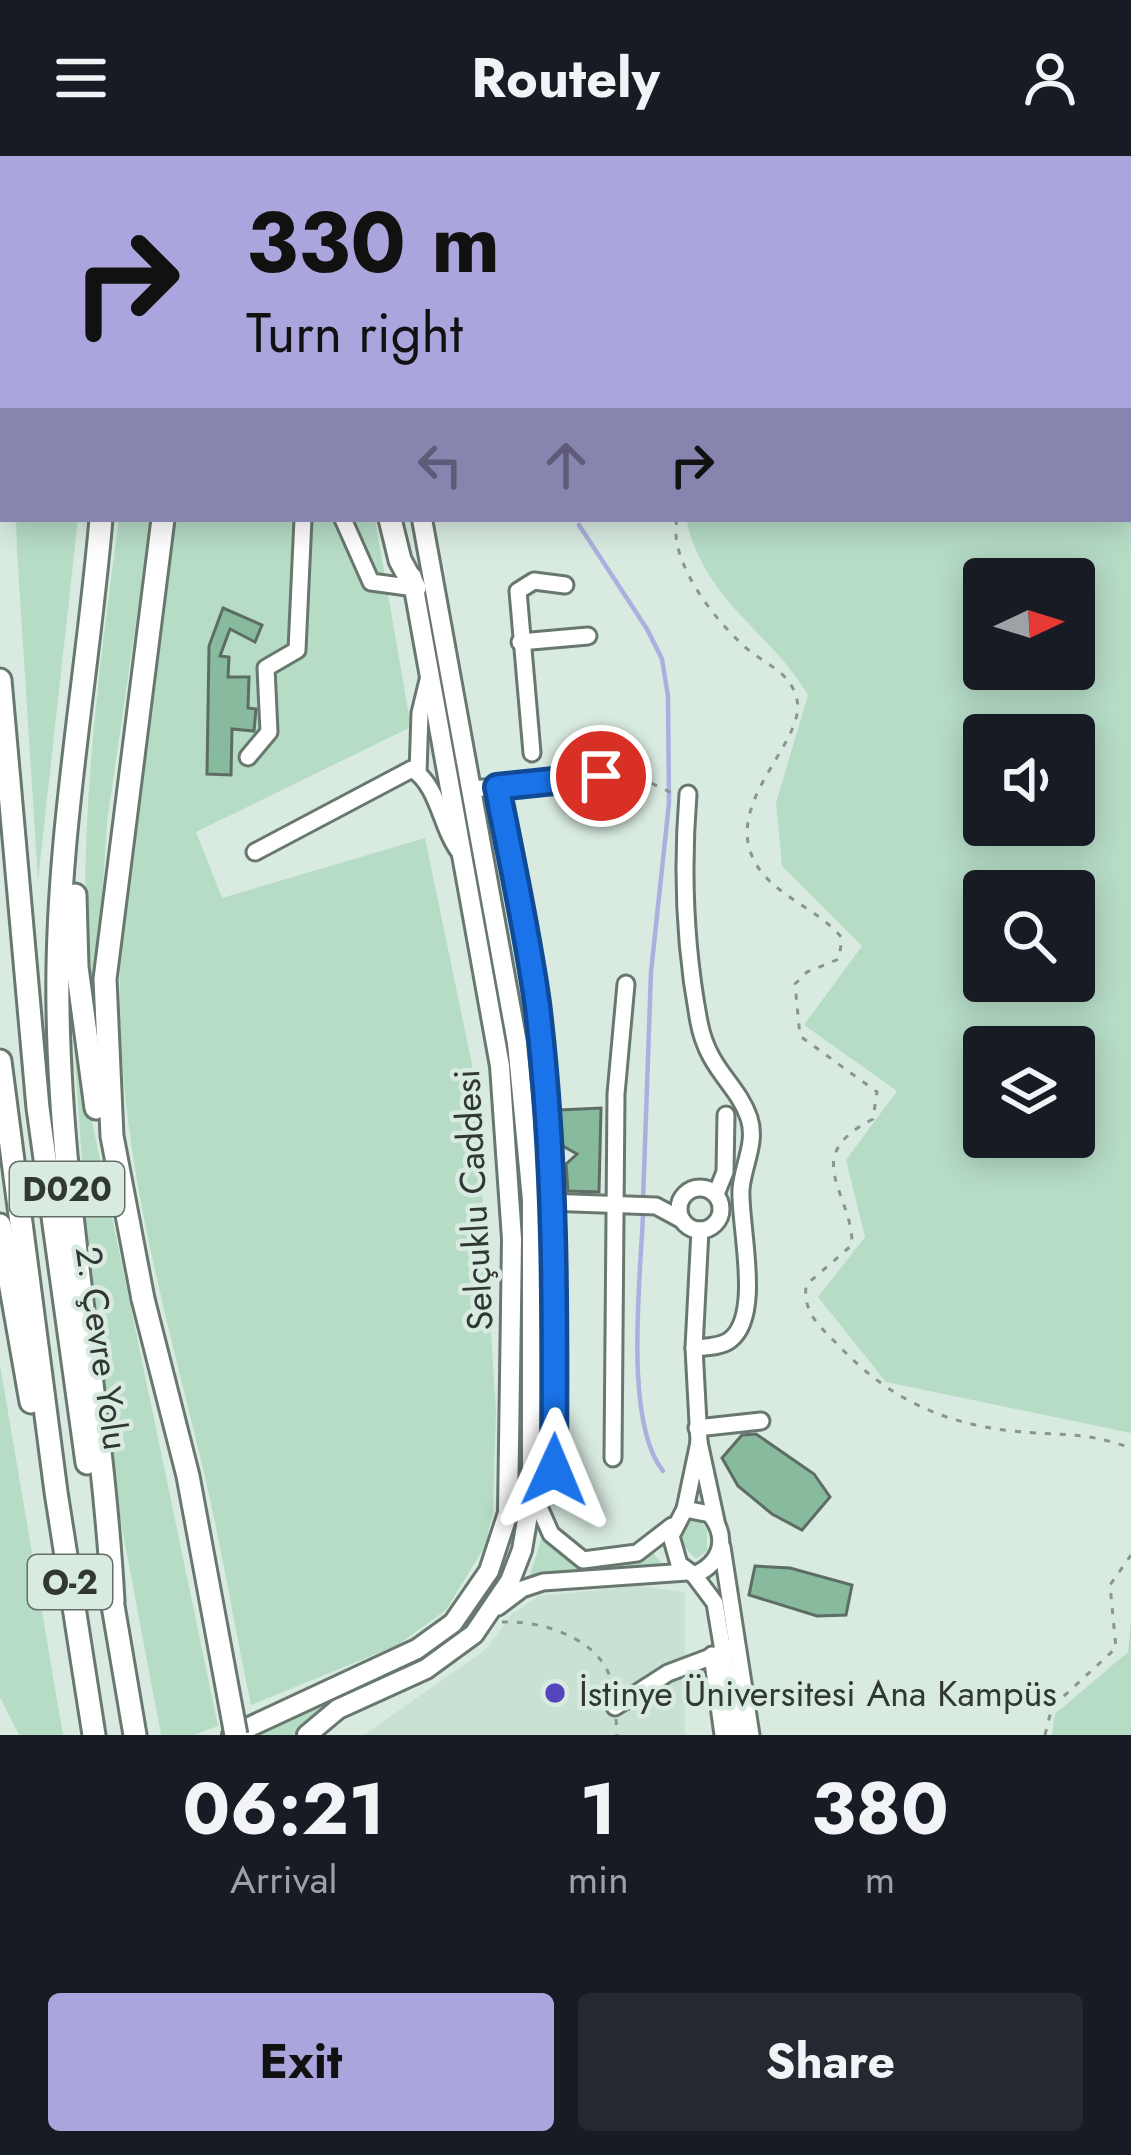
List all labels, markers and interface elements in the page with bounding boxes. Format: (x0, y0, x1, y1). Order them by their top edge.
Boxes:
text: Routely (471, 39, 660, 117)
icon: menu (48, 45, 114, 111)
icon: person (1017, 45, 1083, 111)
text: 330 m (246, 182, 500, 304)
icon: right (48, 204, 204, 360)
text: Turn right (246, 294, 463, 372)
icon: left (407, 432, 473, 498)
icon: ahead (533, 432, 599, 498)
icon: right (659, 432, 725, 498)
north arrow (963, 558, 1095, 690)
map controls (963, 558, 1095, 1158)
button: sound (963, 714, 1095, 846)
pin (550, 725, 652, 827)
icon: arrive (568, 743, 634, 809)
button: search (963, 870, 1095, 1002)
button: layers (963, 1026, 1095, 1158)
street label: Selçuklu Caddesi (440, 1068, 506, 1332)
road number: D020 (10, 1162, 124, 1216)
street label: 2. Çevre Yolu (63, 1243, 143, 1453)
position arrow (491, 1407, 617, 1533)
road number: O-2 (28, 1555, 112, 1609)
place label: İstinye Üniversitesi Ana Kampüs (579, 1667, 1057, 1719)
marker: İstinye Üniversitesi Ana Kampüs (542, 1680, 568, 1706)
text: 06:21 (182, 1757, 385, 1861)
text: 1 (580, 1757, 617, 1861)
text: 380 (811, 1757, 949, 1861)
text: Arrival (230, 1851, 338, 1908)
text: min (568, 1851, 629, 1908)
text: m (865, 1851, 895, 1908)
button: Exit (48, 1993, 554, 2131)
button: Share (578, 1993, 1083, 2131)

